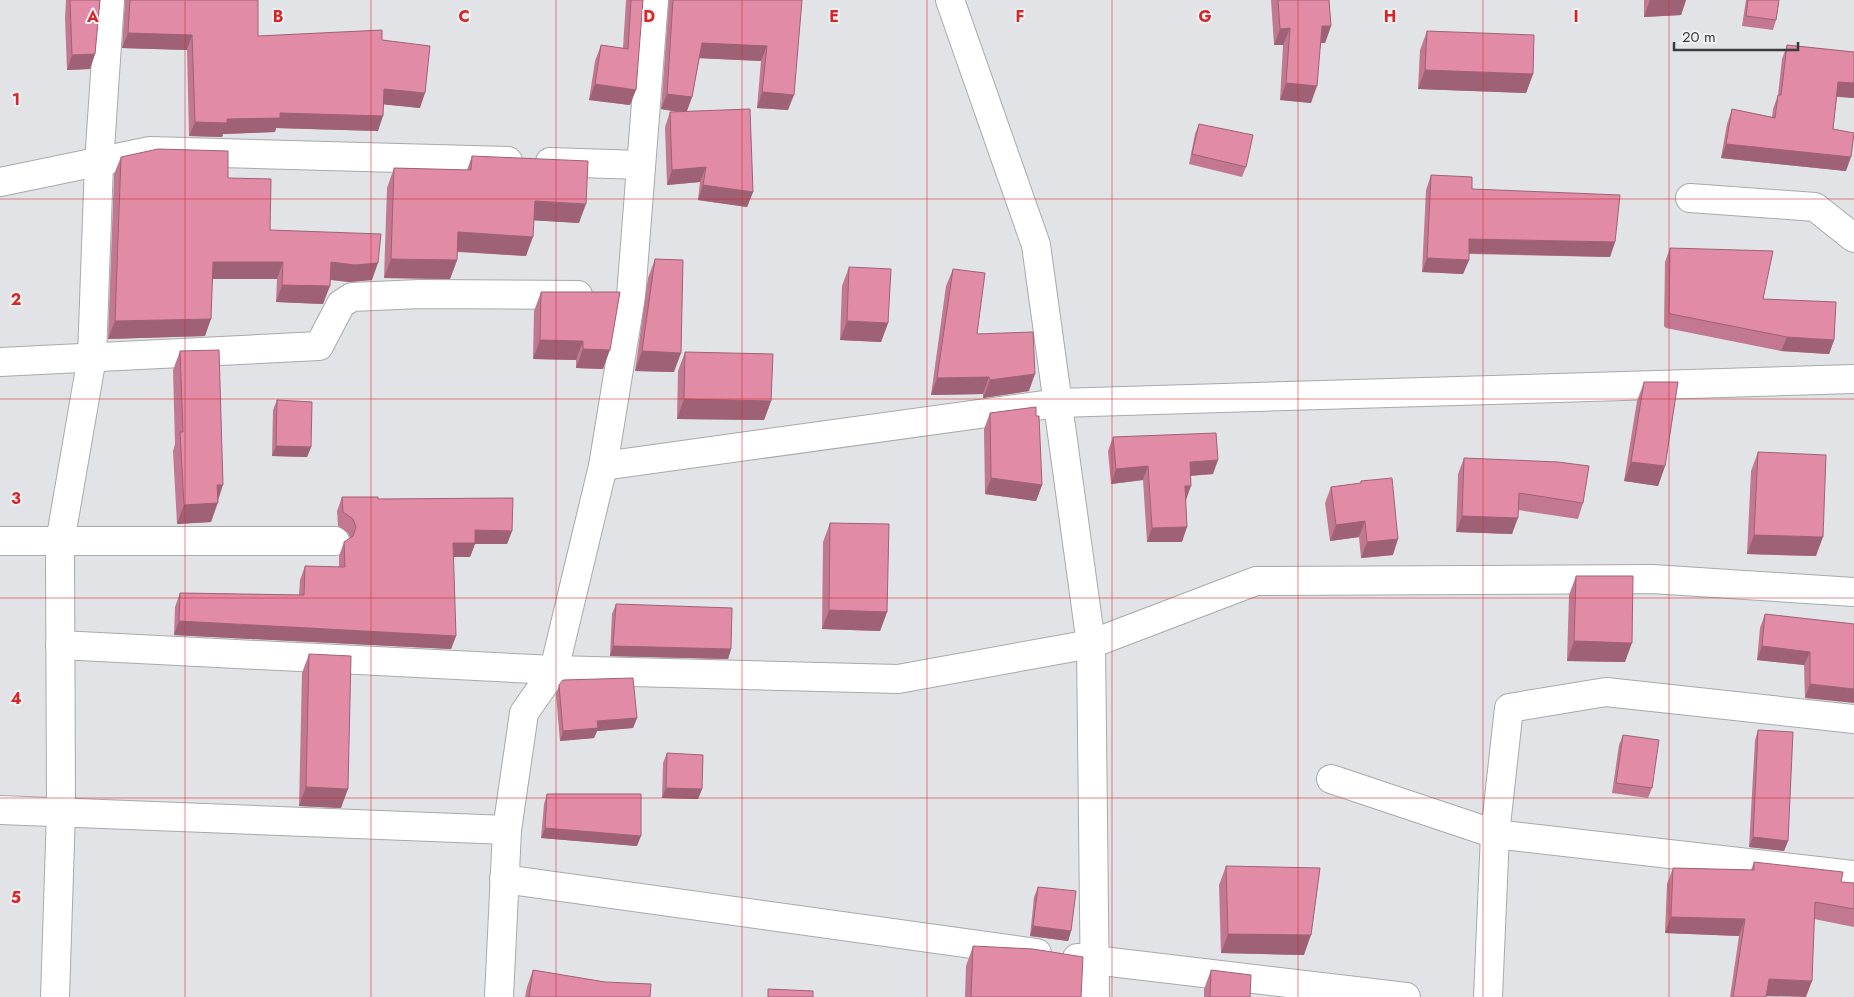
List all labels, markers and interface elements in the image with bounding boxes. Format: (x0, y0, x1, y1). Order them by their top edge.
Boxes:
text: A (86, 5, 99, 28)
text: B (273, 5, 283, 28)
text: C (458, 5, 470, 28)
text: D (643, 5, 655, 28)
text: E (829, 5, 839, 28)
text: F (1016, 5, 1024, 28)
text: G (1198, 5, 1212, 28)
text: H (1384, 5, 1396, 28)
text: I (1573, 5, 1579, 28)
scale bar (1674, 20, 1798, 52)
text: 20 m (1682, 26, 1716, 48)
text: 1 (12, 88, 20, 111)
text: 2 (11, 288, 21, 311)
text: 3 (11, 487, 21, 510)
text: 4 (10, 687, 22, 710)
text: 5 (11, 886, 21, 909)

